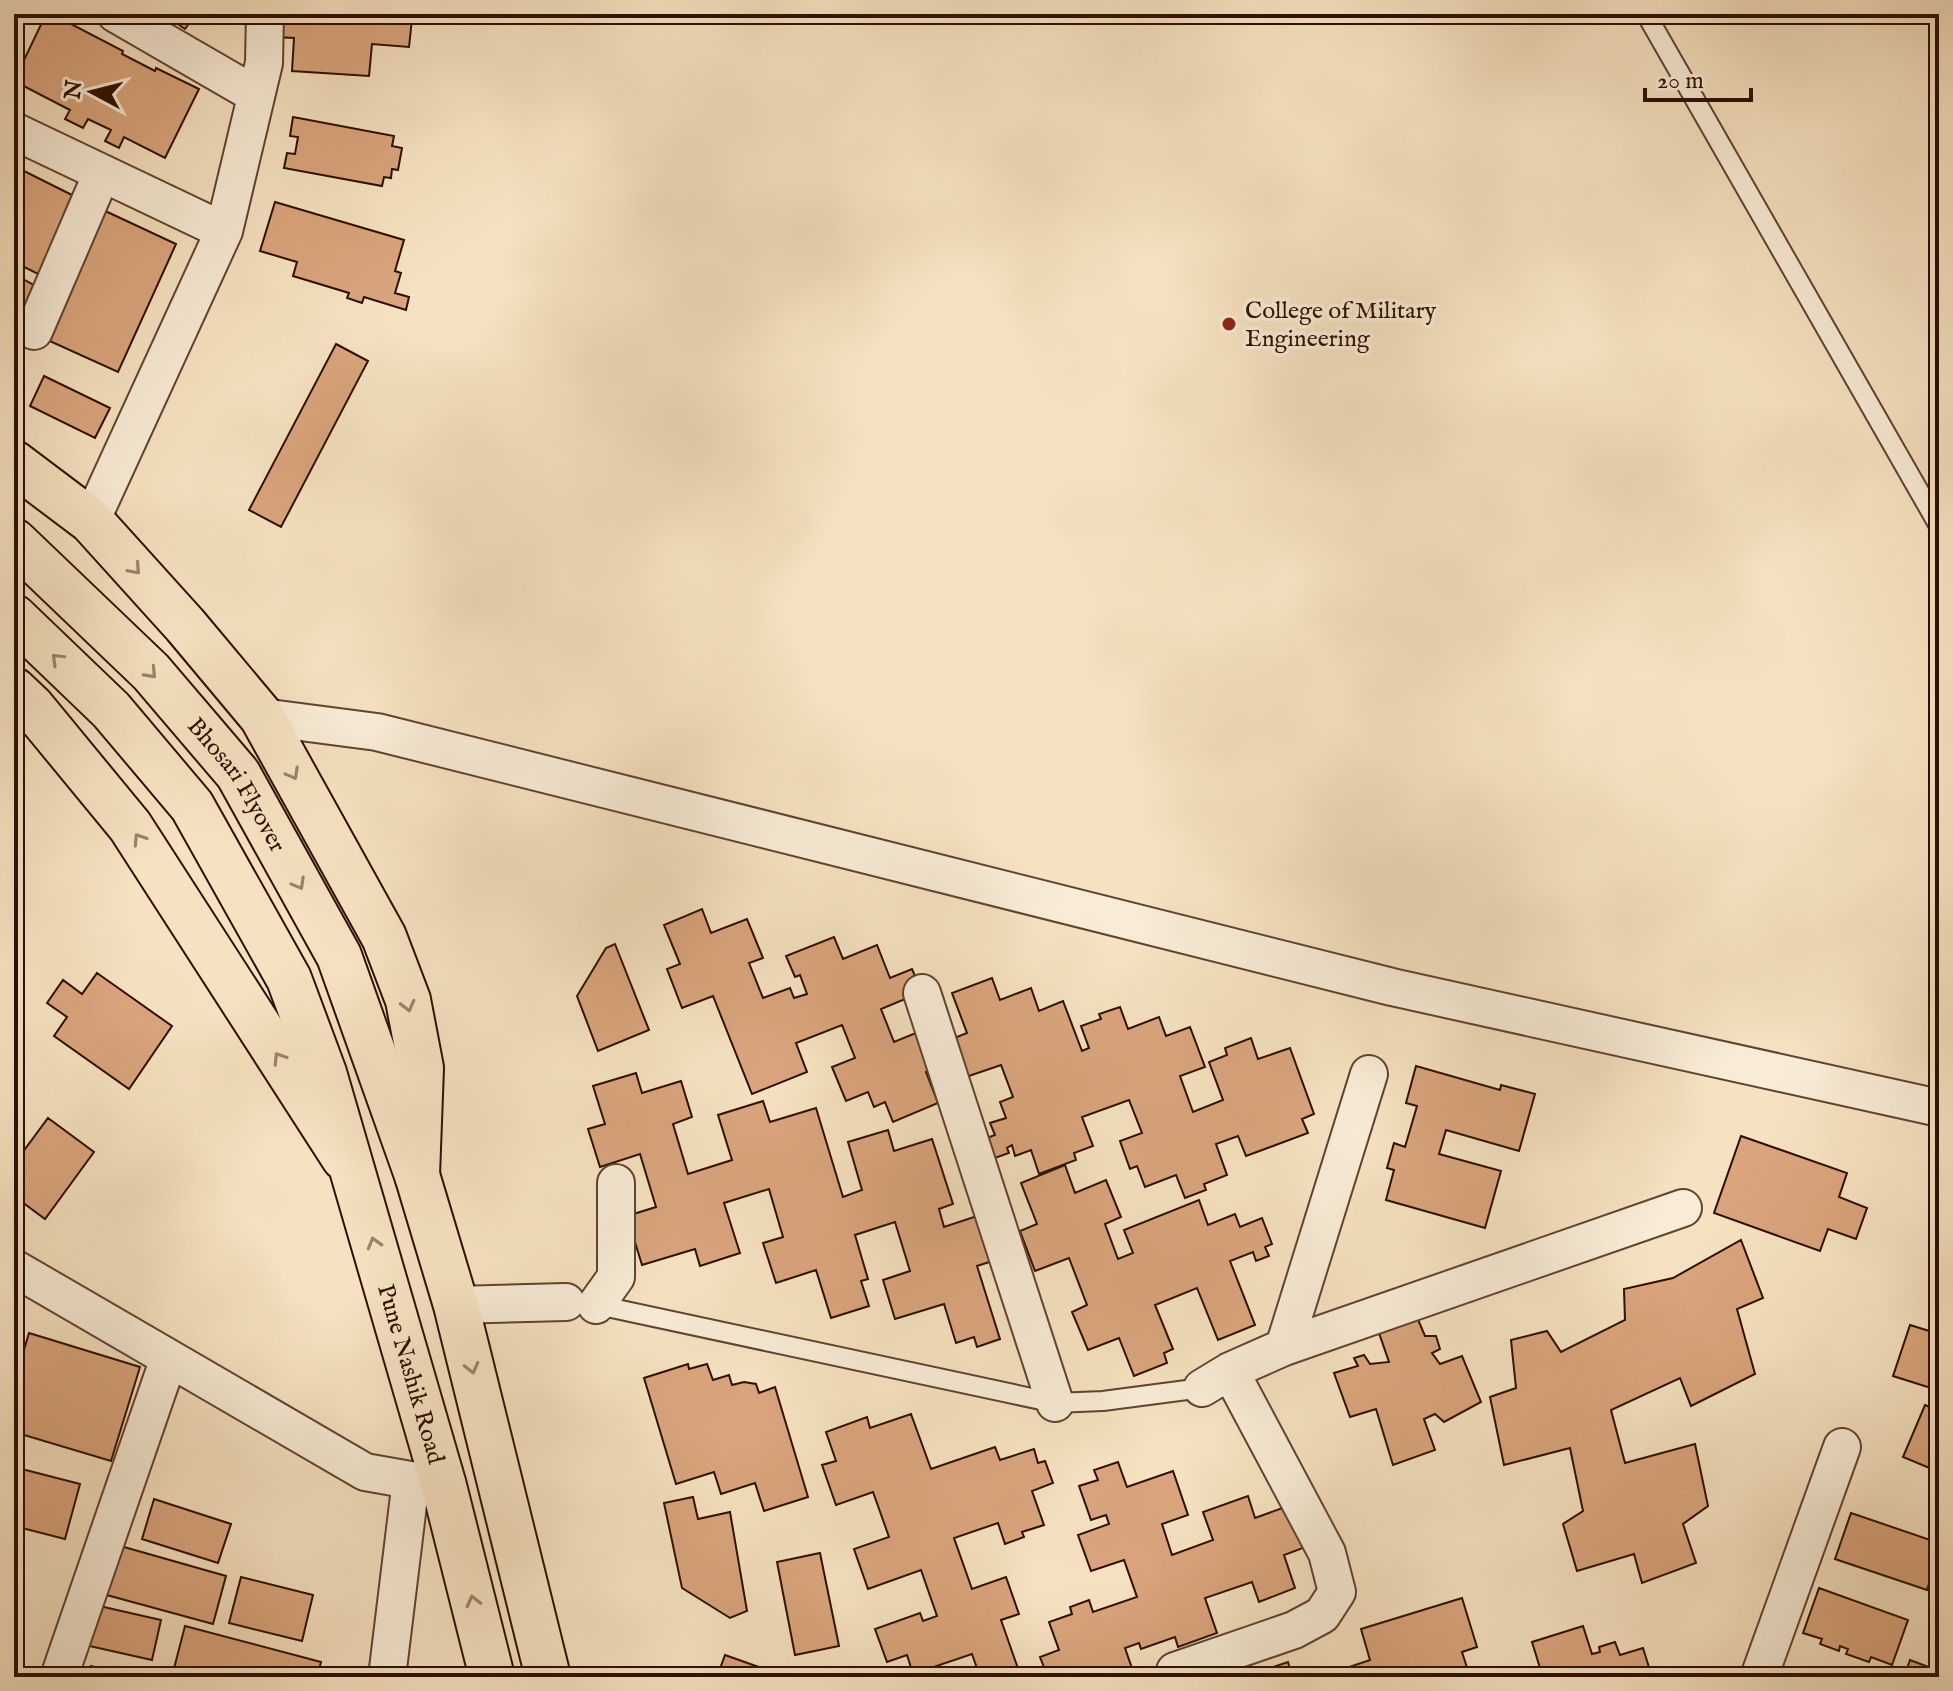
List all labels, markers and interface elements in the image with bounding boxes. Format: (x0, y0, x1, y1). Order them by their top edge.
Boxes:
north arrow (52, 52, 132, 132)
scale bar (1645, 52, 1751, 102)
text: 20 m (1657, 66, 1704, 97)
text: N (59, 79, 89, 102)
place label: College of Military Engineering (1245, 296, 1436, 355)
marker: College of Military Engineering (1220, 315, 1238, 333)
one-way arrow (125, 560, 140, 575)
one-way arrow (52, 654, 66, 668)
one-way arrow (142, 663, 156, 678)
street label: Bhosari Flyover (180, 712, 292, 858)
one-way arrow (284, 766, 299, 781)
one-way arrow (133, 833, 148, 848)
one-way arrow (290, 876, 305, 891)
one-way arrow (399, 999, 416, 1013)
one-way arrow (274, 1052, 289, 1066)
one-way arrow (367, 1236, 383, 1250)
street label: Pune Nashik Road (369, 1281, 451, 1468)
one-way arrow (463, 1361, 480, 1375)
one-way arrow (465, 1595, 482, 1609)

